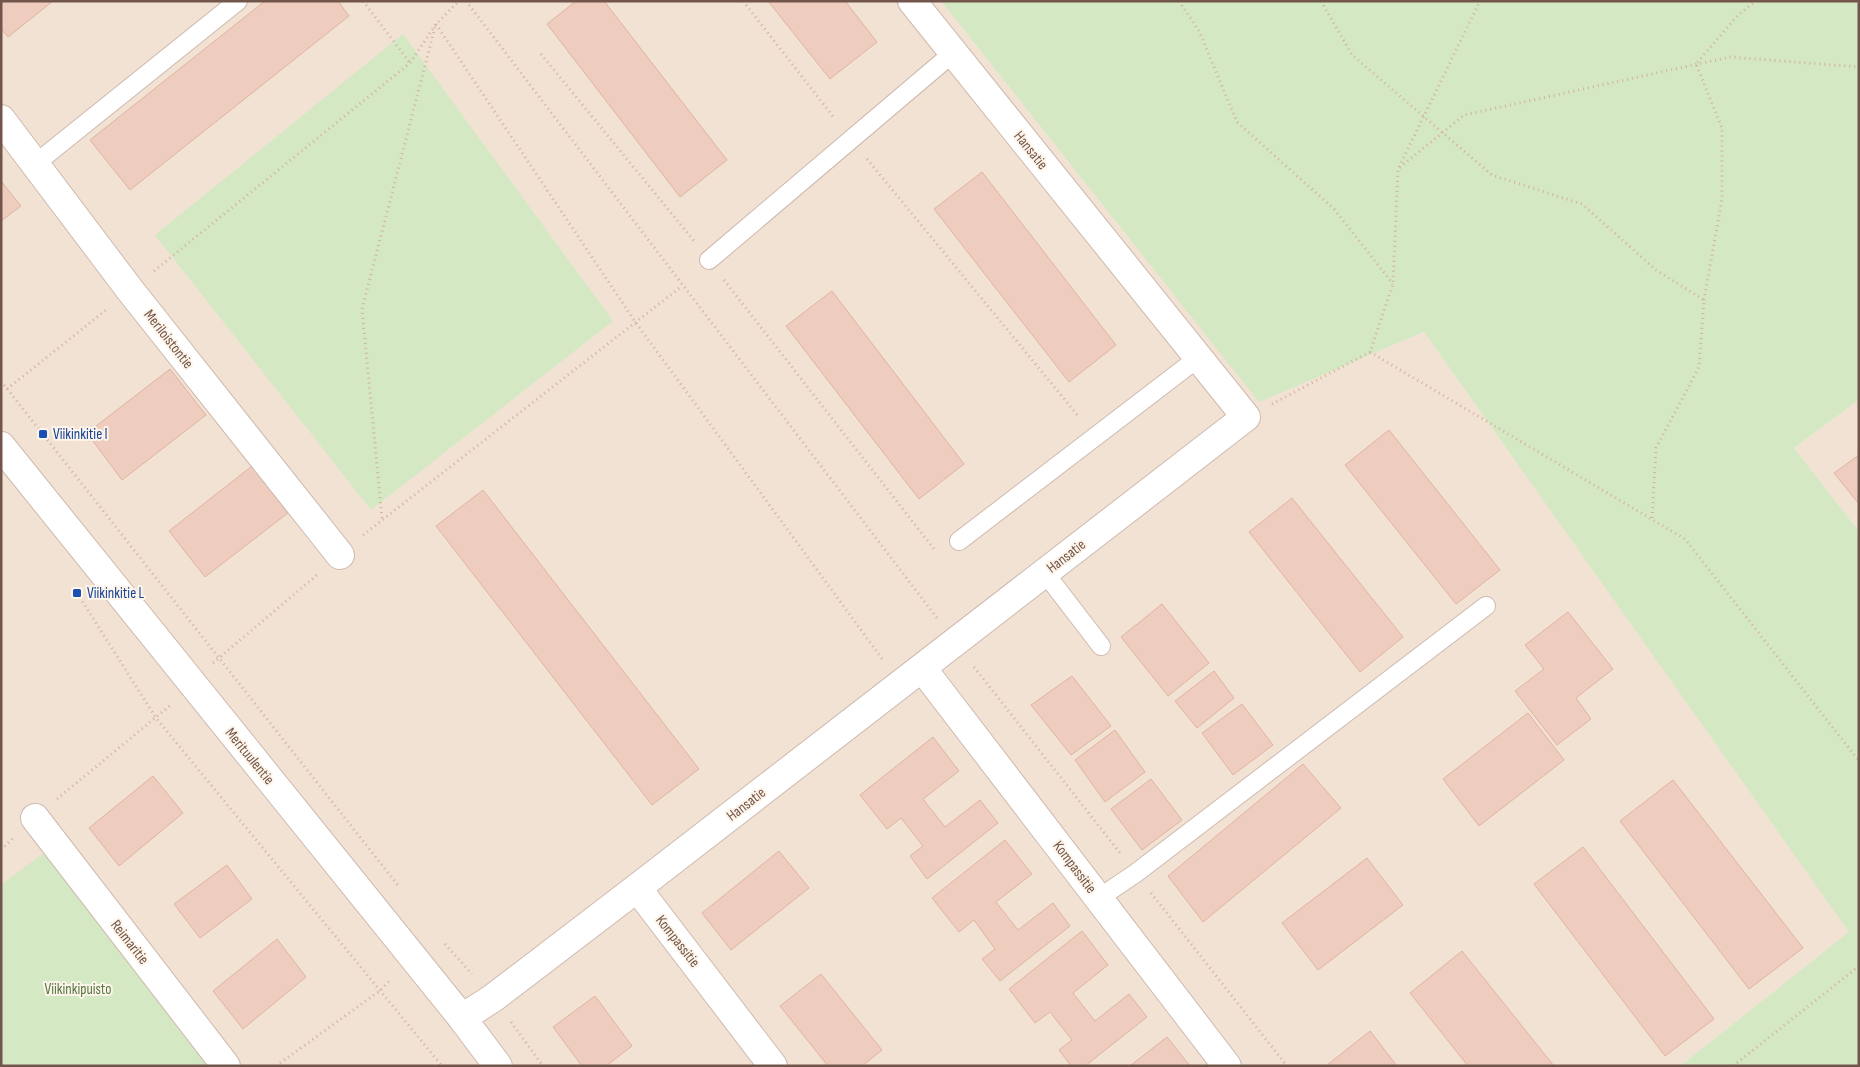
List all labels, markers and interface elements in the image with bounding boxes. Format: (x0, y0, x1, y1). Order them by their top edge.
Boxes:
street label: Hansatie (1009, 127, 1052, 174)
street label: Meriloistontie (140, 306, 198, 373)
place label: Viikinkitie I (53, 425, 108, 444)
marker: Viikinkitie I (37, 428, 49, 440)
street label: Hansatie (1043, 535, 1090, 578)
place label: Viikinkitie L (87, 584, 145, 603)
marker: Viikinkitie L (71, 587, 83, 599)
street label: Merituulentie (221, 724, 278, 789)
street label: Hansatie (723, 783, 770, 826)
street label: Kompassitie (1049, 837, 1101, 897)
street label: Kompassitie (651, 911, 704, 971)
street label: Reimaritie (106, 916, 153, 968)
park label: Viikinkipuisto (44, 980, 112, 999)

